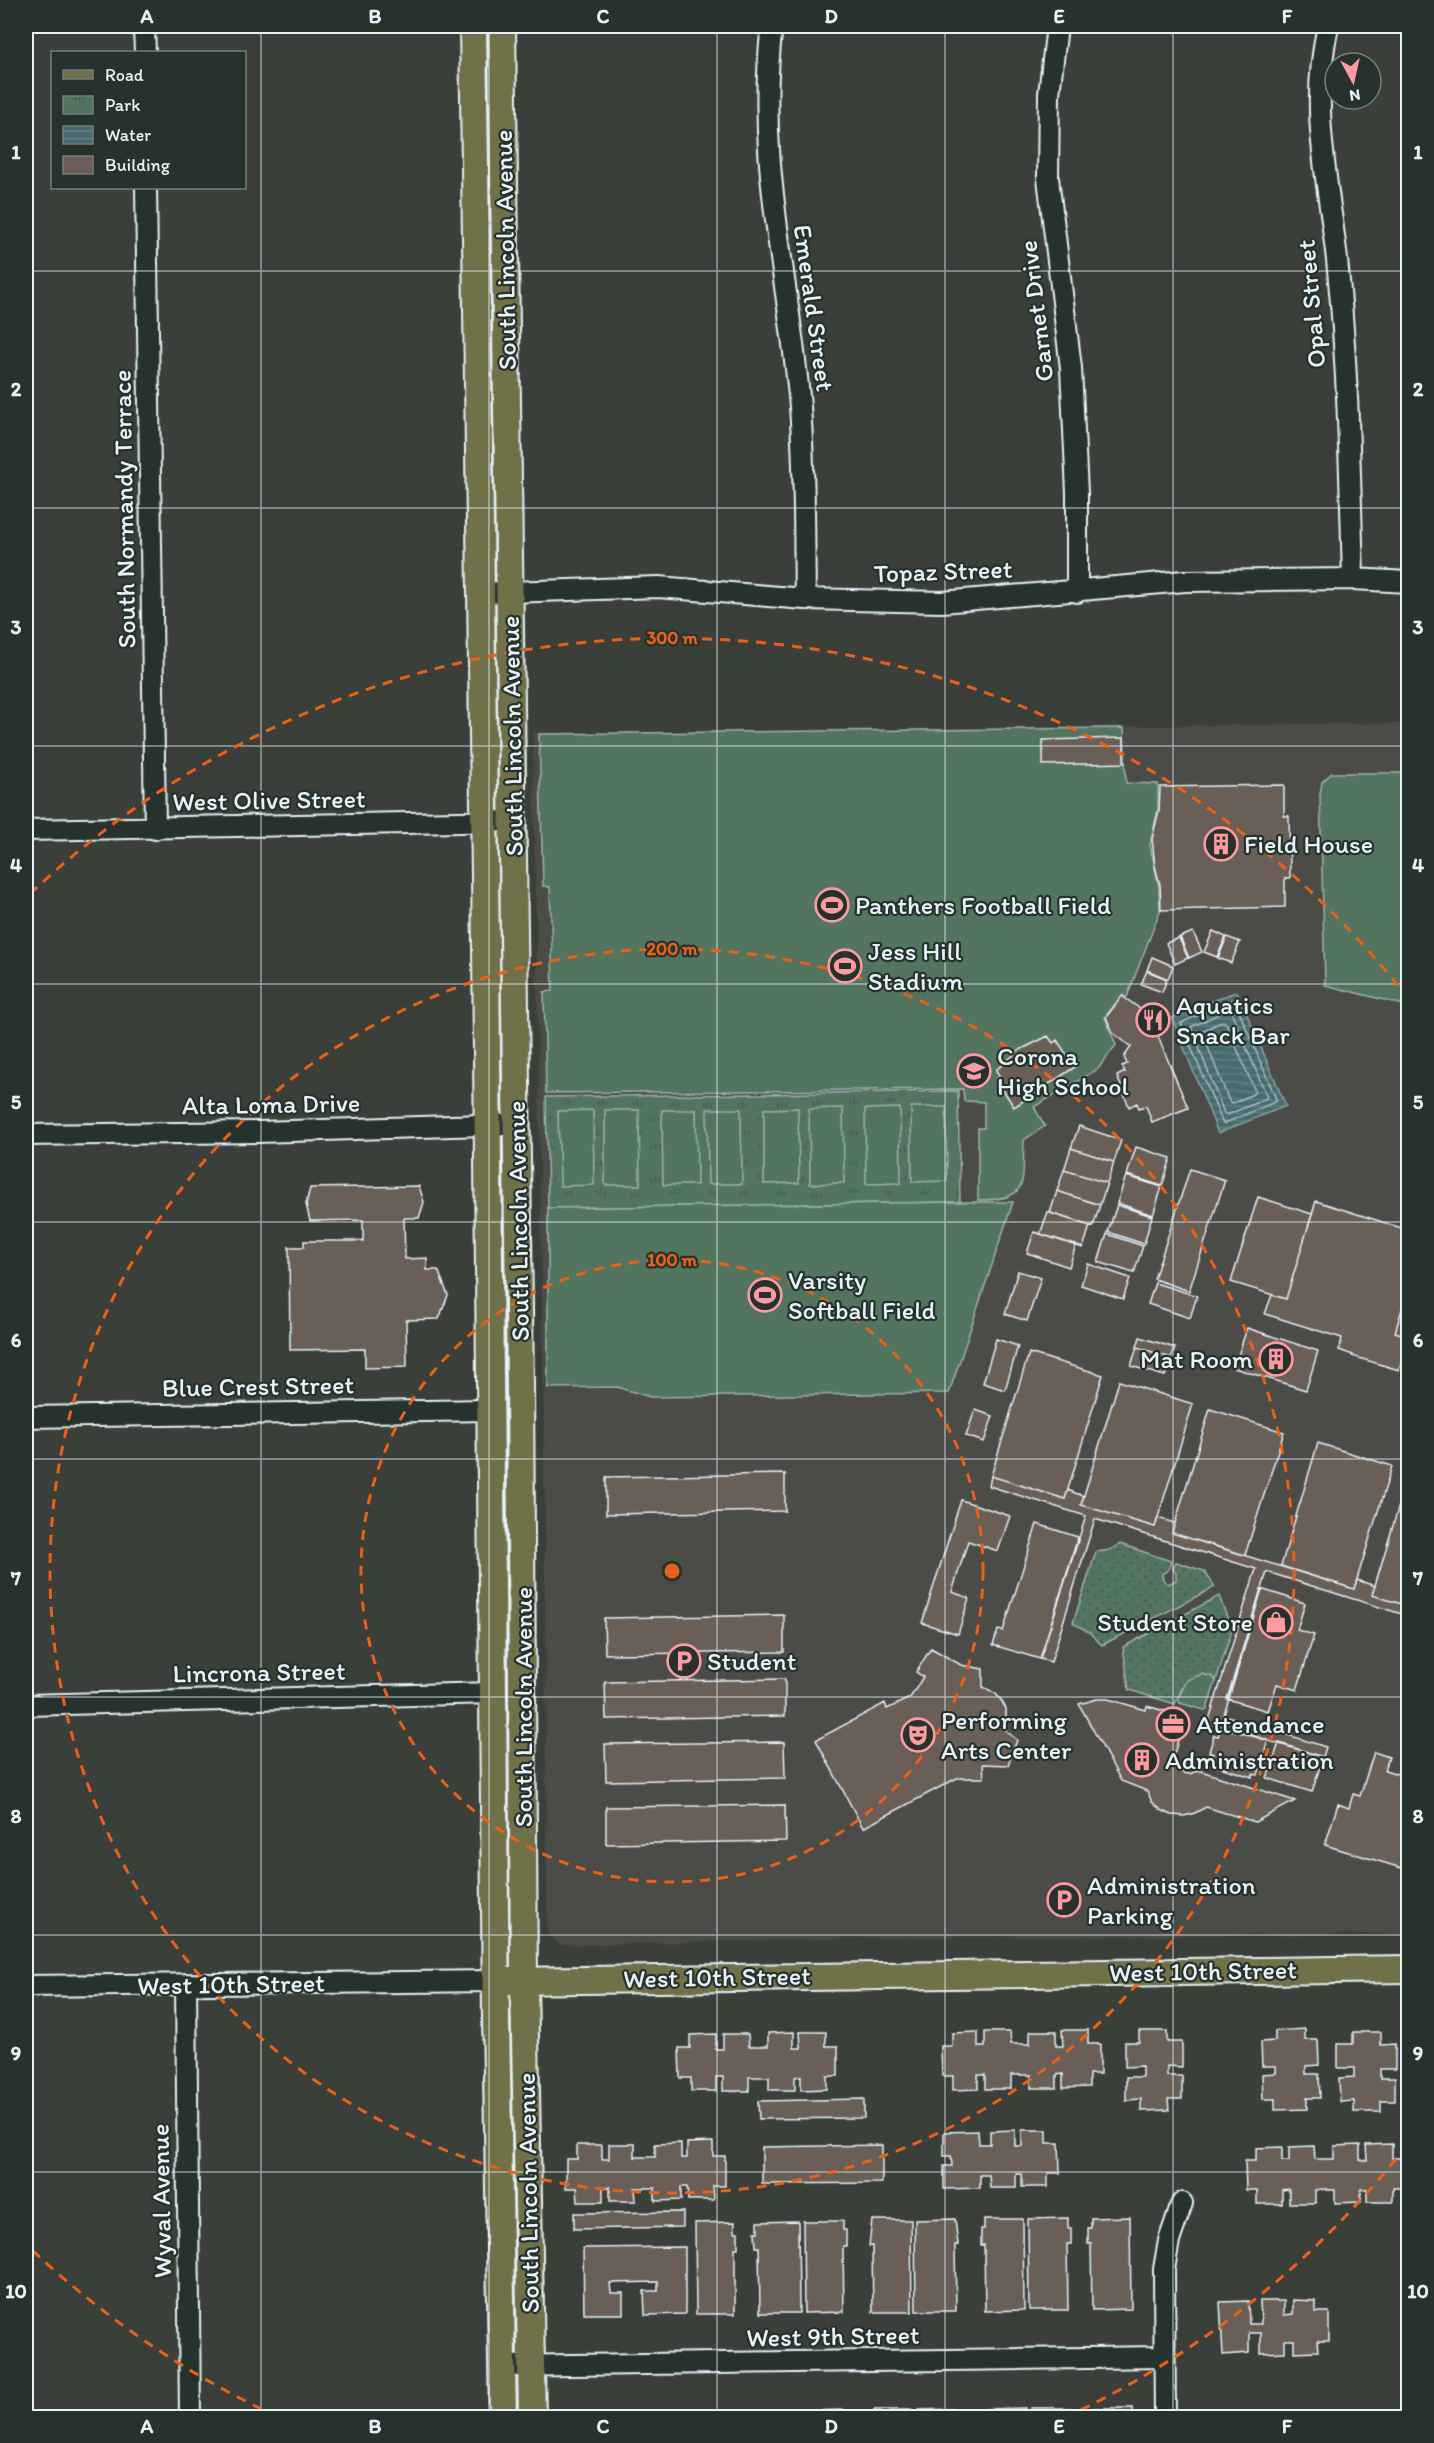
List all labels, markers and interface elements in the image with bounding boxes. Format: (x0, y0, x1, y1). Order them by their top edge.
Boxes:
text: A (140, 4, 154, 28)
text: B (369, 4, 382, 28)
text: C (597, 4, 610, 28)
text: D (824, 4, 838, 28)
text: E (1053, 4, 1065, 28)
text: F (1282, 4, 1293, 28)
legend (51, 51, 246, 189)
north arrow (1323, 51, 1383, 111)
text: Road (105, 64, 144, 86)
text: N (1348, 85, 1362, 106)
text: Park (105, 94, 140, 116)
text: Water (105, 124, 151, 146)
street label: South Lincoln Avenue (487, 130, 523, 370)
text: 1 (11, 140, 21, 164)
text: 1 (1413, 140, 1423, 164)
text: Building (105, 154, 171, 176)
street label: Emerald Street (786, 223, 842, 394)
street label: Garnet Drive (1011, 238, 1061, 384)
street label: Opal Street (1289, 238, 1333, 369)
street label: South Normandy Terrace (106, 369, 142, 649)
text: 2 (11, 377, 22, 401)
text: 2 (1413, 377, 1424, 401)
street label: Topaz Street (873, 553, 1013, 589)
text: 3 (11, 615, 22, 639)
text: 3 (1413, 615, 1424, 639)
street label: South Lincoln Avenue (494, 616, 530, 856)
text: 300 m (646, 627, 698, 649)
street label: West Olive Street (172, 782, 366, 818)
building icon: Field House (1203, 826, 1239, 862)
place label: Field House (1244, 828, 1373, 860)
text: 4 (10, 853, 22, 877)
text: 4 (1412, 853, 1424, 877)
sports icon: Panthers Football Field (814, 887, 850, 923)
place label: Panthers Football Field (855, 889, 1111, 921)
place label: Jess Hill Stadium (868, 935, 963, 997)
text: 200 m (647, 938, 698, 960)
sports icon: Jess Hill Stadium (827, 948, 863, 984)
place label: Aquatics Snack Bar (1176, 989, 1290, 1051)
restaurant icon: Aquatics Snack Bar (1135, 1002, 1171, 1038)
place label: Corona High School (997, 1040, 1129, 1102)
school or university icon: Corona High School (956, 1053, 992, 1089)
street label: Alta Loma Drive (181, 1086, 361, 1122)
text: 5 (11, 1090, 22, 1114)
text: 5 (1413, 1090, 1424, 1114)
street label: South Lincoln Avenue (500, 1101, 536, 1341)
text: 100 m (647, 1249, 698, 1271)
place label: Varsity Softball Field (788, 1264, 936, 1326)
sports icon: Varsity Softball Field (747, 1277, 783, 1313)
text: 6 (11, 1328, 22, 1352)
text: 6 (1413, 1328, 1424, 1352)
building icon: Mat Room (1258, 1341, 1294, 1377)
place label: Mat Room (1140, 1343, 1253, 1375)
street label: Blue Crest Street (162, 1368, 355, 1404)
centre of rings (662, 1561, 682, 1581)
text: 7 (10, 1566, 21, 1590)
text: 7 (1412, 1566, 1423, 1590)
street label: South Lincoln Avenue (507, 1587, 539, 1827)
shop icon: Student Store (1258, 1604, 1294, 1640)
place label: Student Store (1097, 1606, 1253, 1638)
parking icon: Student (666, 1643, 702, 1679)
place label: Student (707, 1645, 797, 1677)
street label: Lincrona Street (172, 1654, 346, 1690)
place label: Performing Arts Center (941, 1704, 1072, 1766)
office icon: Attendance (1155, 1706, 1191, 1742)
place label: Attendance (1196, 1708, 1324, 1740)
theatre icon: Performing Arts Center (900, 1717, 936, 1753)
building icon: Administration (1124, 1742, 1160, 1778)
place label: Administration (1165, 1744, 1334, 1776)
text: 8 (11, 1804, 22, 1828)
text: 8 (1413, 1804, 1424, 1828)
place label: Administration Parking (1087, 1869, 1256, 1931)
parking icon: Administration Parking (1046, 1882, 1082, 1918)
street label: West 10th Street (1109, 1953, 1297, 1989)
street label: West 10th Street (623, 1959, 811, 1995)
street label: West 10th Street (137, 1966, 325, 2002)
text: 9 (11, 2041, 21, 2065)
text: 9 (1413, 2041, 1423, 2065)
street label: South Lincoln Avenue (510, 2073, 546, 2313)
street label: Wyval Avenue (144, 2124, 178, 2278)
text: 10 (5, 2279, 27, 2303)
text: 10 (1407, 2279, 1429, 2303)
street label: West 9th Street (746, 2318, 920, 2354)
text: A (140, 2414, 154, 2438)
text: B (369, 2414, 382, 2438)
text: C (597, 2414, 610, 2438)
text: D (824, 2414, 838, 2438)
text: E (1053, 2414, 1065, 2438)
text: F (1282, 2414, 1293, 2438)

